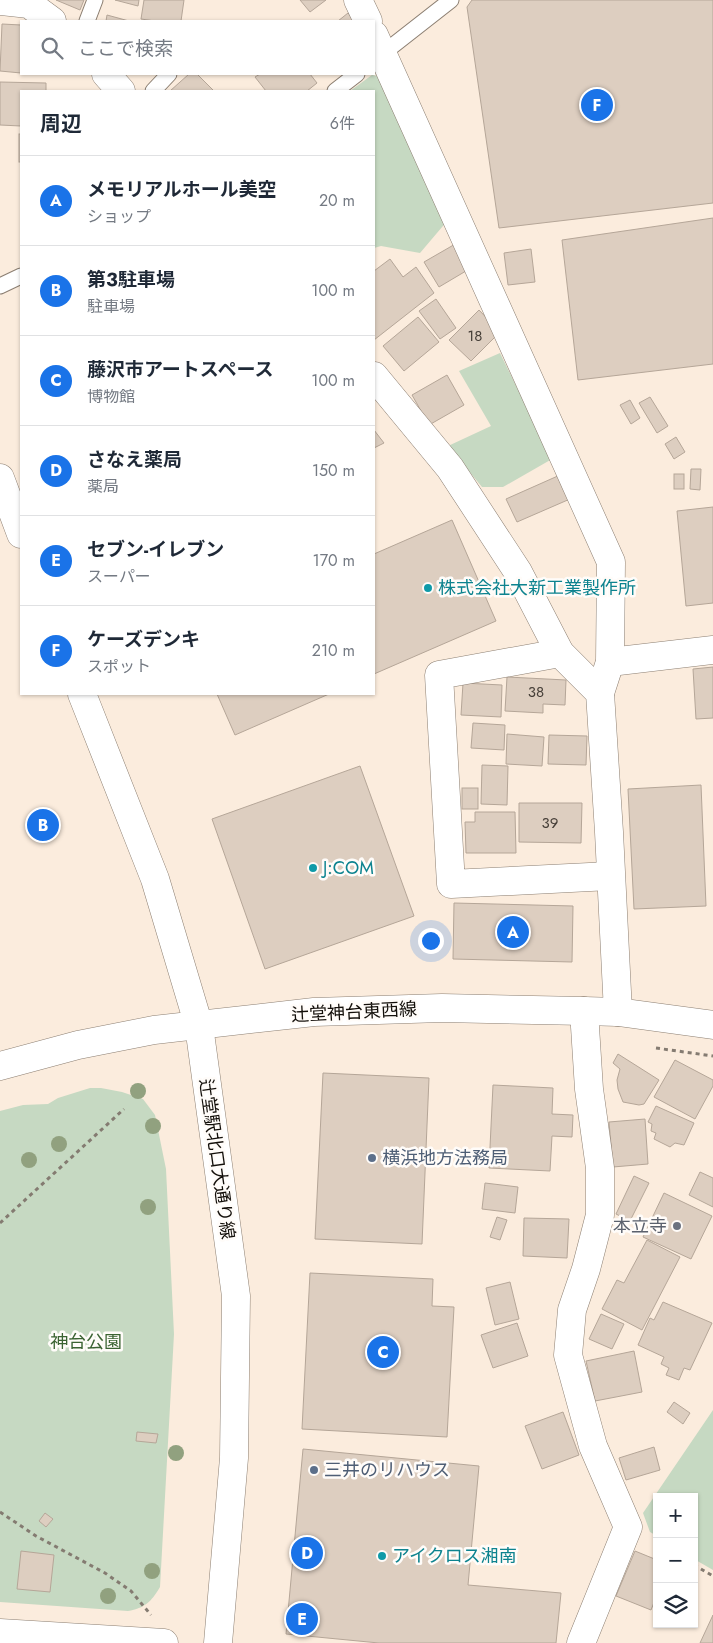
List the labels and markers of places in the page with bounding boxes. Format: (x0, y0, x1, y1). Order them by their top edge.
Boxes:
pin: F (581, 86, 613, 124)
place label: 株式会社大新工業製作所 (438, 575, 636, 601)
marker: 株式会社大新工業製作所 (422, 582, 434, 594)
pin: B (27, 806, 59, 844)
place label: J:COM (321, 855, 374, 881)
marker: J:COM (307, 862, 319, 874)
pin: A (497, 913, 529, 951)
place label: 横浜地方法務局 (382, 1145, 508, 1171)
marker: 横浜地方法務局 (366, 1152, 378, 1164)
place label: 本立寺 (613, 1213, 667, 1239)
marker: 本立寺 (671, 1220, 683, 1232)
pin: C (367, 1333, 399, 1371)
place label: 三井のリハウス (324, 1457, 450, 1483)
marker: 三井のリハウス (308, 1464, 320, 1476)
pin: D (291, 1534, 323, 1572)
place label: アイクロス湘南 (392, 1543, 517, 1569)
marker: アイクロス湘南 (376, 1550, 388, 1562)
pin: E (286, 1600, 318, 1638)

